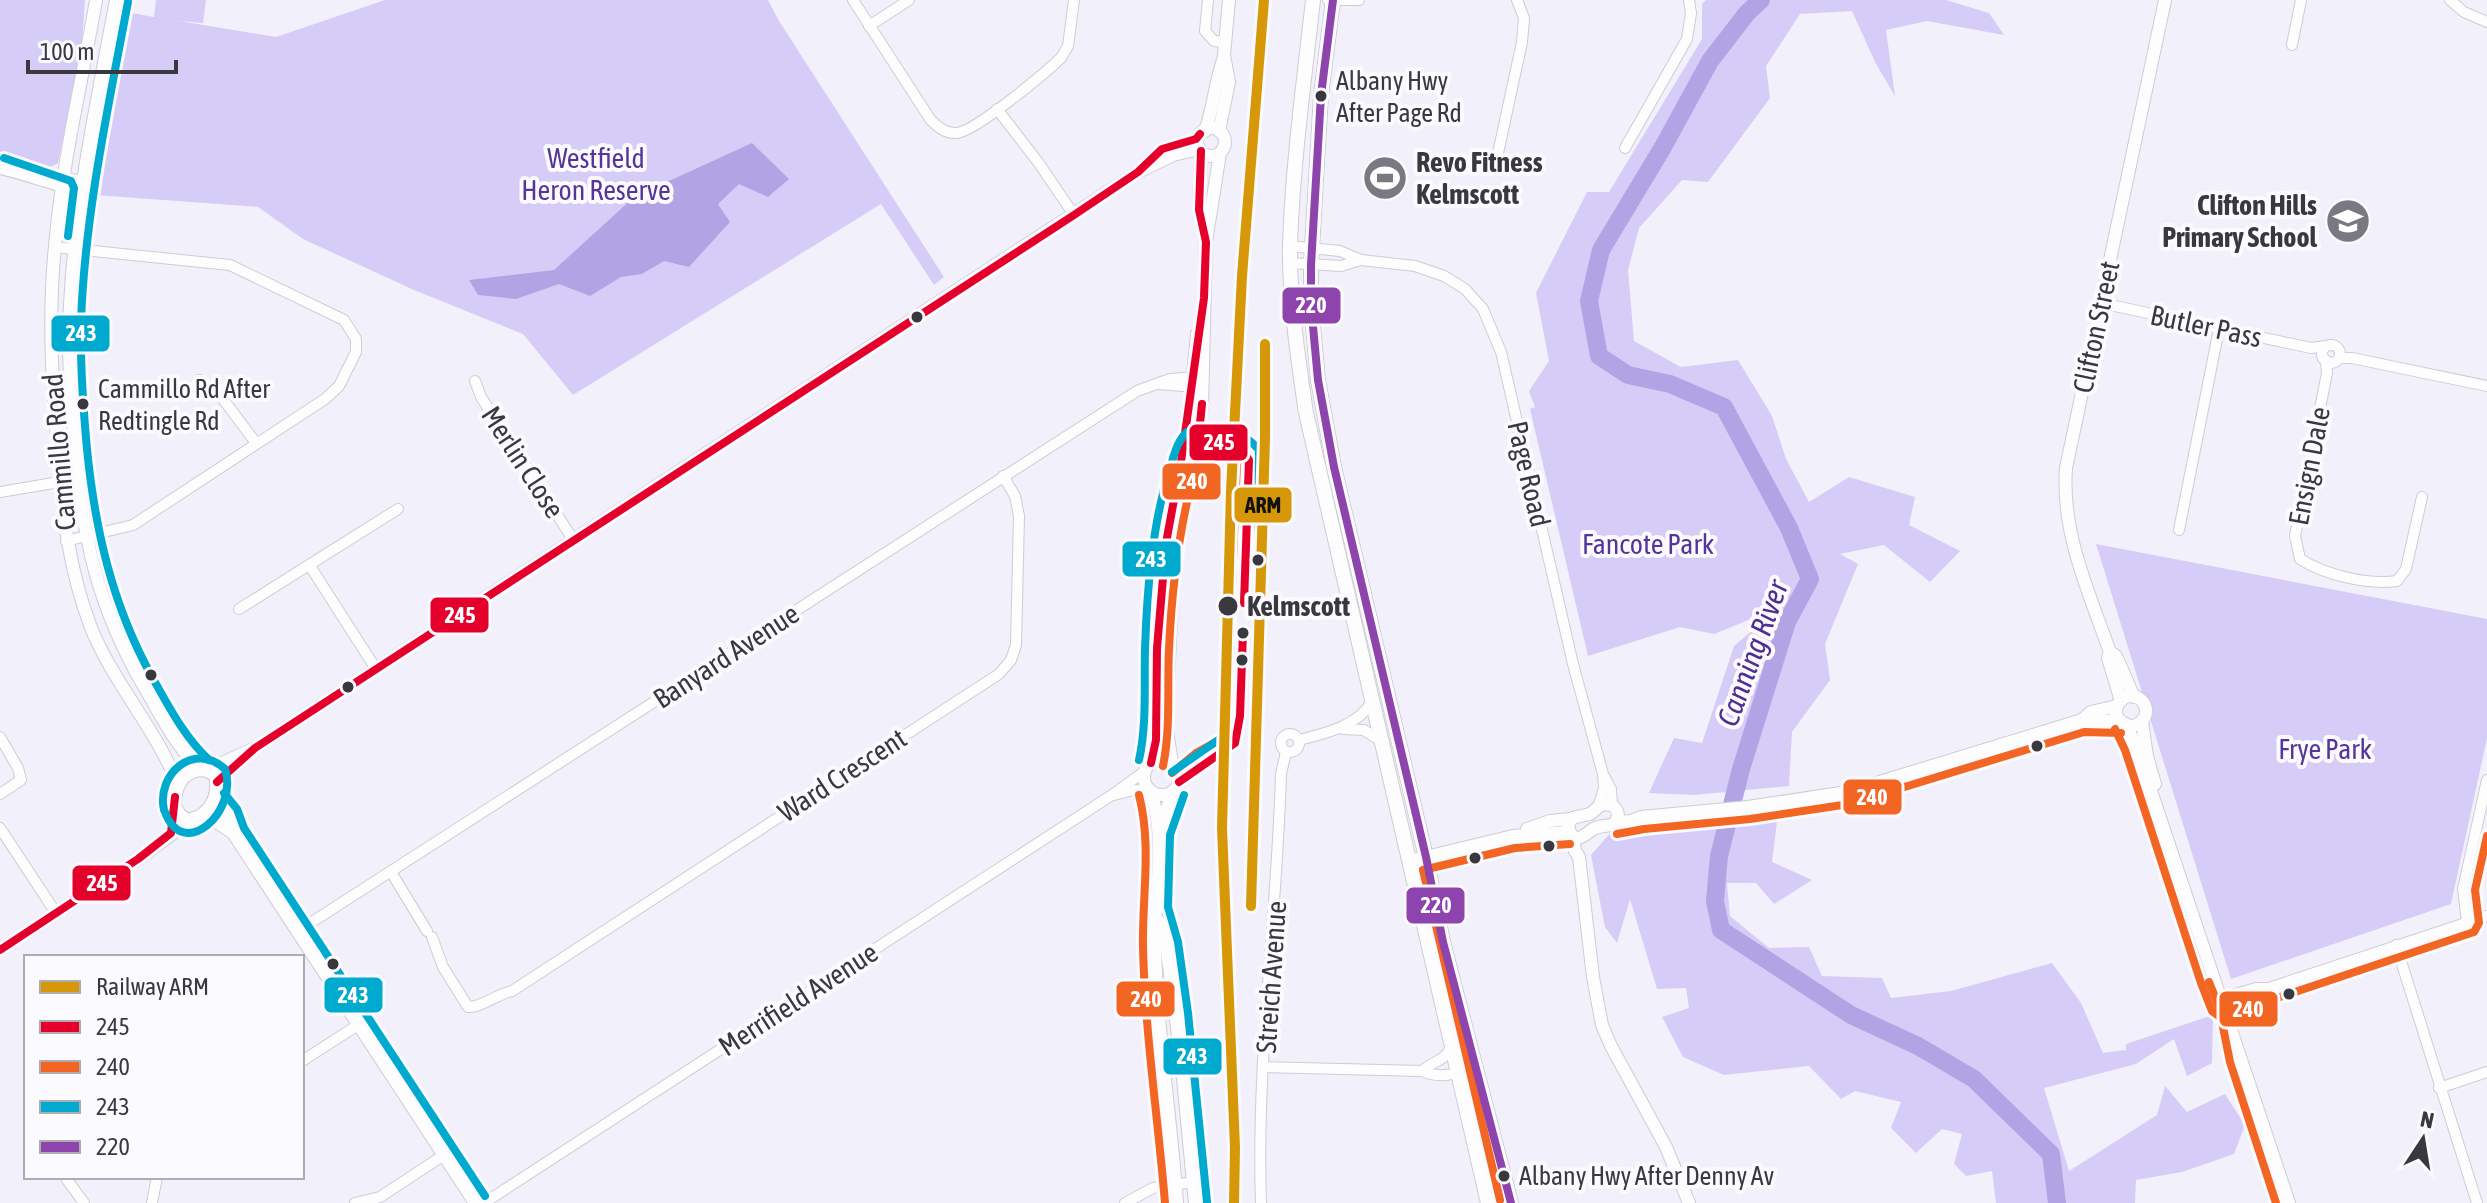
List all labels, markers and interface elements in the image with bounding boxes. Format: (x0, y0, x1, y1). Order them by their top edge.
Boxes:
scale bar (28, 24, 176, 74)
text: 100 m (40, 38, 94, 65)
place label: Albany Hwy After Page Rd (1336, 66, 1462, 128)
marker: Albany Hwy After Page Rd (1313, 88, 1329, 104)
park label: Westfield Heron Reserve (521, 142, 671, 206)
place label: Revo Fitness Kelmscott (1416, 146, 1543, 210)
sports icon: Revo Fitness Kelmscott (1361, 154, 1409, 202)
place label: Clifton Hills Primary School (2162, 189, 2318, 253)
school or university icon: Clifton Hills Primary School (2324, 197, 2372, 245)
street label: Clifton Street (2066, 258, 2126, 396)
line badge: 220 (1281, 286, 1342, 325)
text: 220 (1295, 292, 1327, 318)
street label: Butler Pass (2148, 299, 2264, 353)
unlabelled marker (909, 309, 925, 325)
line badge: 243 (50, 314, 111, 353)
text: 243 (65, 320, 97, 346)
street label: Cammillo Road (36, 372, 82, 532)
place label: Cammillo Rd After Redtingle Rd (98, 374, 270, 436)
marker: Cammillo Rd After Redtingle Rd (75, 396, 91, 412)
street label: Merlin Close (475, 400, 571, 524)
street label: Ensign Dale (2282, 404, 2336, 528)
street label: Page Road (1501, 418, 1557, 530)
line badge: 245 (1188, 423, 1249, 462)
text: 245 (1203, 429, 1235, 455)
line badge: 240 (1161, 462, 1222, 501)
text: 240 (1176, 468, 1208, 494)
line badge: ARM (1233, 486, 1293, 524)
text: ARM (1244, 492, 1281, 518)
park label: Fancote Park (1582, 528, 1714, 560)
line badge: 243 (1121, 540, 1182, 578)
text: 243 (1135, 546, 1167, 572)
unlabelled marker (1250, 552, 1266, 568)
water label: Canning River (1710, 574, 1794, 731)
place label: Kelmscott (1247, 590, 1350, 622)
marker: Kelmscott (1216, 594, 1240, 618)
line badge: 245 (429, 596, 490, 634)
street label: Banyard Avenue (647, 597, 805, 715)
text: 245 (444, 602, 476, 628)
unlabelled marker (1235, 625, 1251, 641)
unlabelled marker (1234, 652, 1250, 668)
unlabelled marker (143, 667, 159, 683)
unlabelled marker (340, 679, 356, 695)
street label: Ward Crescent (772, 722, 912, 828)
park label: Frye Park (2278, 733, 2372, 765)
unlabelled marker (2029, 738, 2045, 754)
line badge: 240 (1842, 778, 1903, 816)
text: 240 (1856, 784, 1888, 810)
unlabelled marker (1541, 838, 1557, 854)
unlabelled marker (1467, 850, 1483, 866)
line badge: 245 (71, 864, 132, 902)
text: 245 (86, 870, 118, 896)
line badge: 220 (1405, 886, 1466, 925)
text: 220 (1420, 892, 1452, 918)
street label: Streich Avenue (1250, 900, 1292, 1054)
street label: Merrifield Avenue (713, 936, 883, 1062)
legend (24, 955, 304, 1179)
unlabelled marker (325, 956, 341, 972)
text: Railway ARM (96, 973, 209, 1000)
line badge: 243 (323, 976, 384, 1014)
line badge: 240 (1115, 980, 1176, 1018)
text: 243 (337, 982, 369, 1008)
text: 240 (1130, 986, 1162, 1012)
unlabelled marker (2281, 986, 2297, 1002)
line badge: 240 (2218, 990, 2279, 1028)
text: 240 (2232, 996, 2264, 1022)
text: 245 (96, 1013, 130, 1040)
line badge: 243 (1162, 1037, 1223, 1076)
text: 243 (1176, 1043, 1208, 1069)
text: 240 (96, 1053, 130, 1080)
text: 243 (96, 1093, 130, 1120)
north arrow (2383, 1099, 2463, 1179)
text: N (2418, 1105, 2436, 1134)
text: 220 (96, 1133, 130, 1160)
place label: Albany Hwy After Denny Av (1519, 1161, 1775, 1191)
marker: Albany Hwy After Denny Av (1496, 1168, 1512, 1184)

